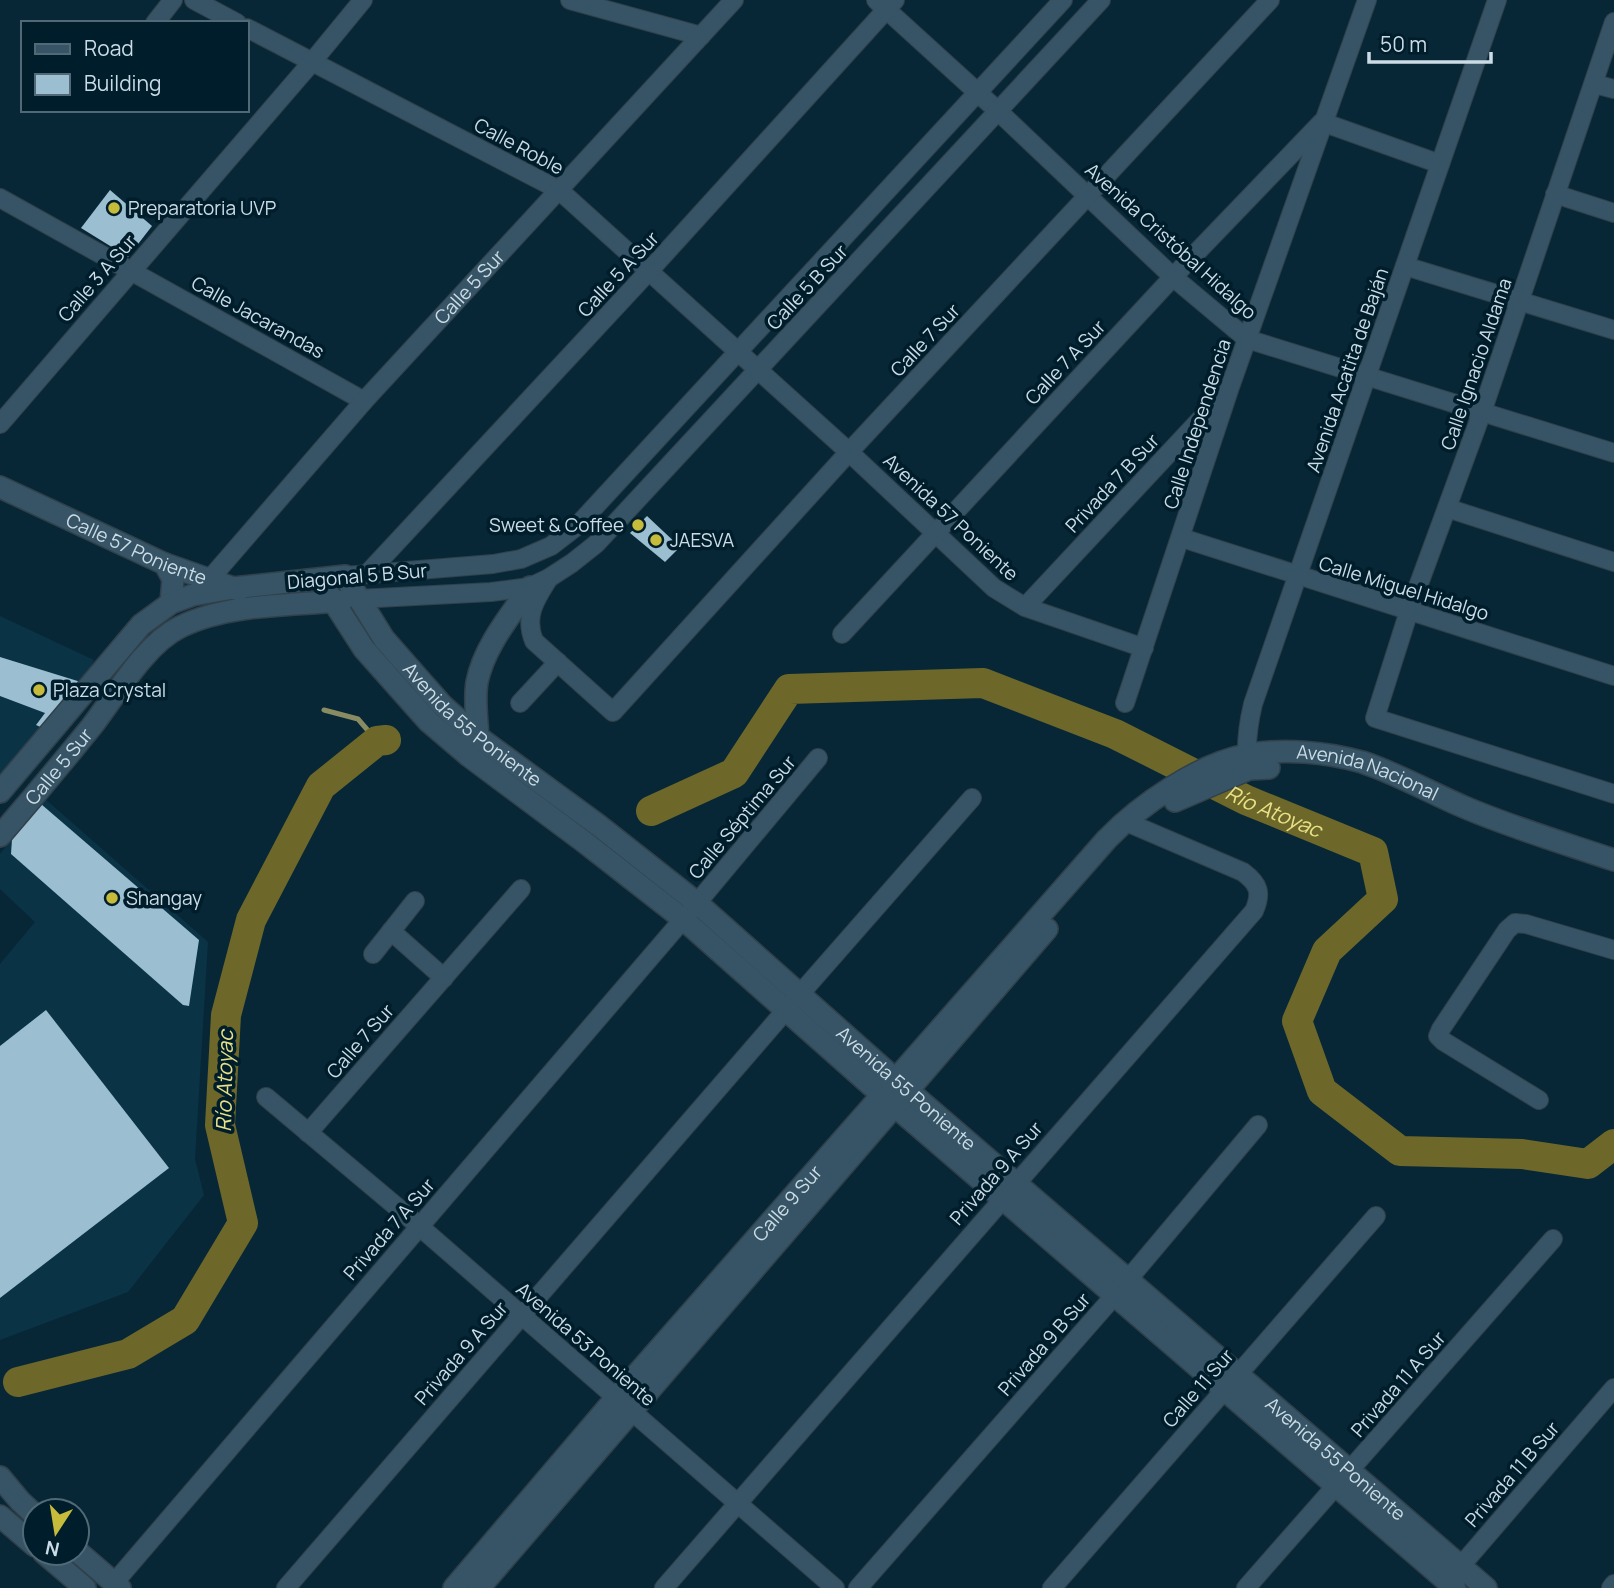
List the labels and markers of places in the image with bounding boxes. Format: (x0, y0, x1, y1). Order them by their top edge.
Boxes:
place label: Preparatoria UVP (128, 195, 276, 221)
marker: Preparatoria UVP (106, 200, 122, 216)
place label: Sweet & Coffee (489, 512, 624, 538)
marker: Sweet & Coffee (630, 517, 646, 533)
place label: JAESVA (670, 527, 734, 553)
marker: JAESVA (648, 532, 664, 548)
place label: Plaza Crystal (53, 677, 166, 703)
marker: Plaza Crystal (31, 682, 47, 698)
place label: Shangay (126, 885, 202, 911)
marker: Shangay (104, 890, 120, 906)

